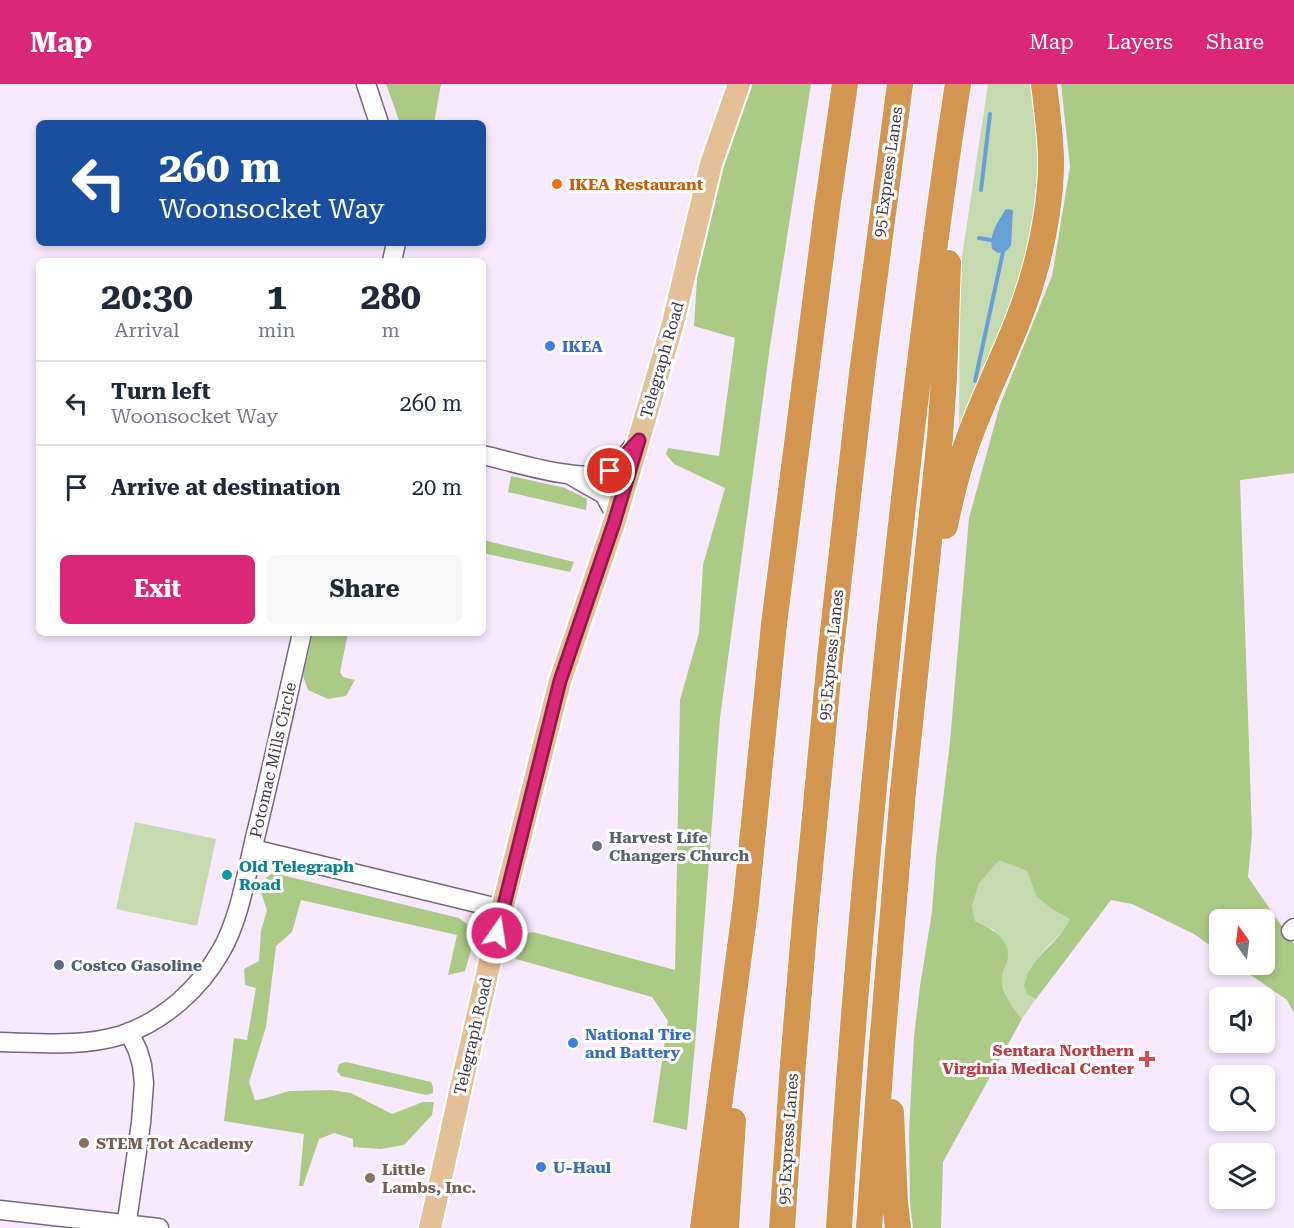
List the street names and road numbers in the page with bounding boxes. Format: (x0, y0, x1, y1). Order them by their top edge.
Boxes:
street label: 95 Express Lanes (869, 105, 907, 239)
street label: Telegraph Road (636, 300, 688, 420)
street label: 95 Express Lanes (815, 588, 847, 721)
street label: Potomac Mills Circle (246, 680, 300, 840)
street label: Telegraph Road (450, 975, 496, 1097)
street label: 95 Express Lanes (774, 1072, 802, 1205)

